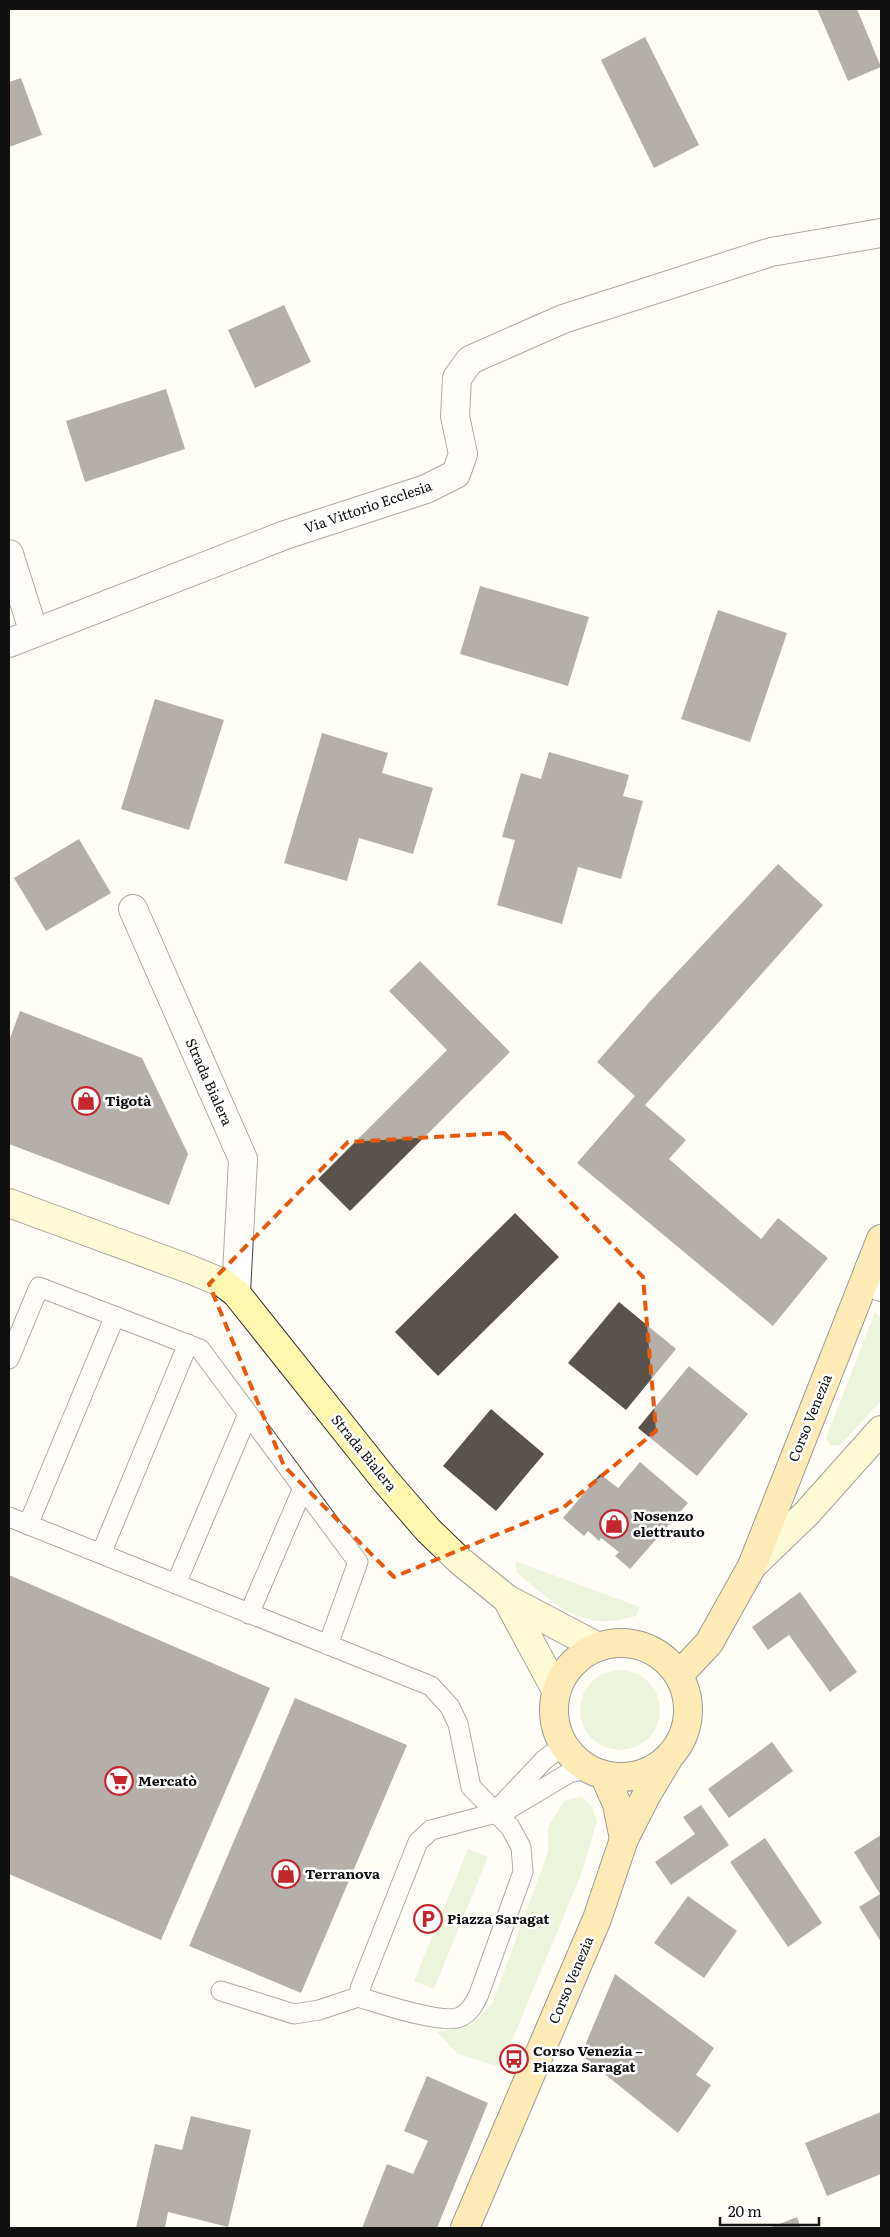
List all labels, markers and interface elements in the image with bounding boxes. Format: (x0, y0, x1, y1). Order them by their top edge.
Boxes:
street label: Via Vittorio Ecclesia (301, 475, 435, 537)
street label: Strada Bialera (182, 1035, 238, 1129)
shop icon: Tigotà (71, 1086, 101, 1116)
place label: Tigotà (105, 1090, 152, 1110)
street label: Corso Venezia (782, 1370, 836, 1465)
street label: Strada Bialera (327, 1410, 402, 1495)
place label: Nosenzo elettrauto (633, 1505, 705, 1541)
shop icon: Nosenzo elettrauto (599, 1509, 629, 1539)
supermarket icon: Mercatò (104, 1766, 134, 1796)
place label: Mercatò (138, 1770, 197, 1790)
shop icon: Terranova (271, 1859, 301, 1889)
place label: Terranova (305, 1863, 381, 1883)
parking icon: Piazza Saragat (413, 1904, 443, 1934)
place label: Piazza Saragat (447, 1908, 550, 1928)
street label: Corso Venezia (543, 1932, 598, 2026)
place label: Corso Venezia – Piazza Saragat (533, 2040, 642, 2076)
bus stop icon: Corso Venezia – Piazza Saragat (499, 2044, 529, 2074)
scale bar (720, 2194, 819, 2226)
text: 20 m (728, 2199, 762, 2222)

